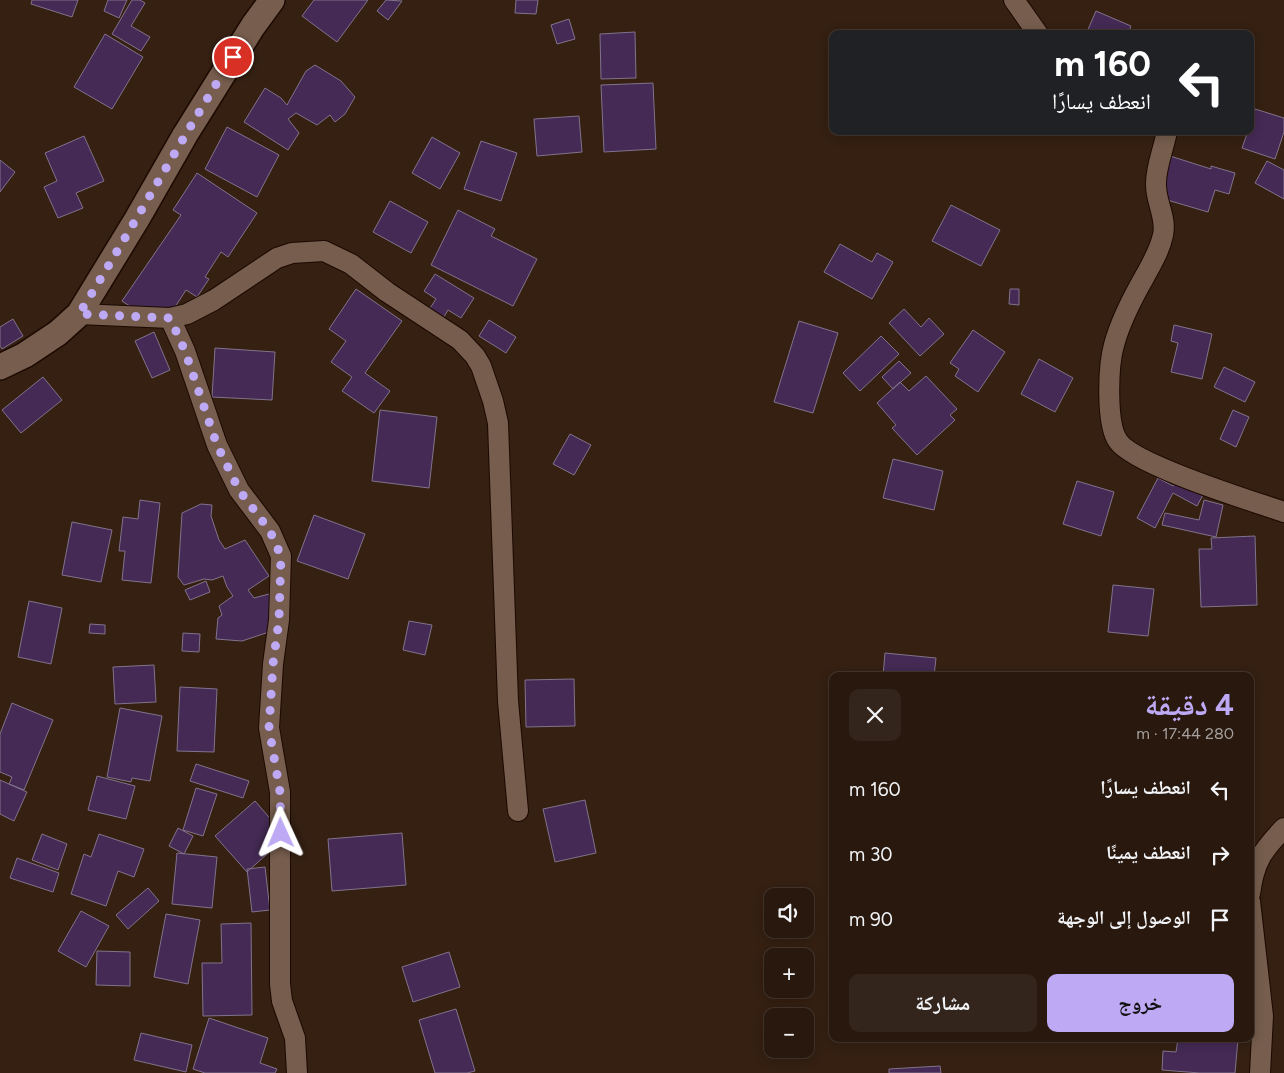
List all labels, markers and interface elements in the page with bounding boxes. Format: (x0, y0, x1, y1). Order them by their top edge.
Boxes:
pin (212, 36, 254, 78)
icon: arrive (219, 43, 247, 71)
text: 160 m (1054, 43, 1151, 85)
icon: left (1169, 50, 1234, 115)
text: انعطف يسارًا (1052, 88, 1151, 115)
text: 4 دقيقة (1145, 686, 1234, 723)
button: close (849, 689, 901, 741)
text: 280 m · 17:44 (1136, 724, 1234, 743)
text: انعطف يسارًا (1100, 776, 1191, 799)
icon: left (1206, 776, 1234, 804)
text: 160 m (849, 778, 901, 801)
position arrow (254, 806, 306, 858)
text: انعطف يمينًا (1106, 841, 1191, 864)
icon: right (1206, 841, 1234, 869)
text: 30 m (849, 843, 892, 866)
map controls (764, 888, 814, 1058)
button: sound (764, 888, 814, 938)
text: الوصول إلى الوجهة (1057, 906, 1191, 929)
icon: arrive (1206, 906, 1234, 934)
text: 90 m (849, 908, 893, 931)
button: + (764, 948, 814, 998)
button: مشاركة (849, 974, 1037, 1032)
button: خروج (1047, 974, 1234, 1032)
button: − (764, 1008, 814, 1058)

